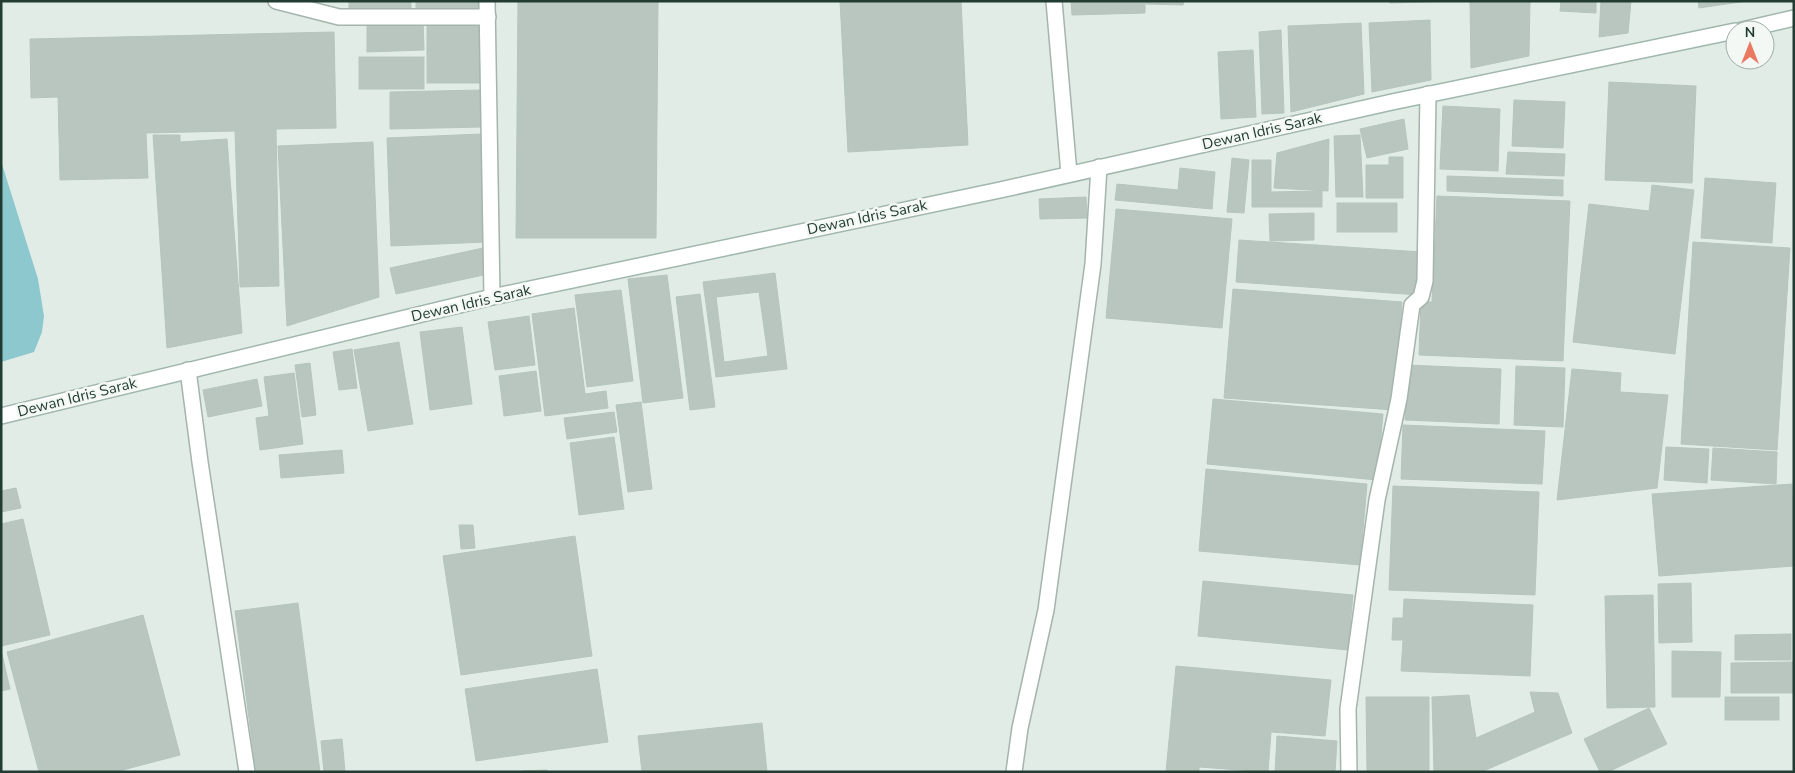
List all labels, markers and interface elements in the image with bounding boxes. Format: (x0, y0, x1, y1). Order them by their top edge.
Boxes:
north arrow (1725, 20, 1775, 70)
text: N (1745, 23, 1755, 42)
street label: Dewan Idris Sarak (1200, 107, 1324, 154)
street label: Dewan Idris Sarak (805, 194, 929, 239)
street label: Dewan Idris Sarak (409, 279, 533, 326)
street label: Dewan Idris Sarak (15, 372, 139, 421)

